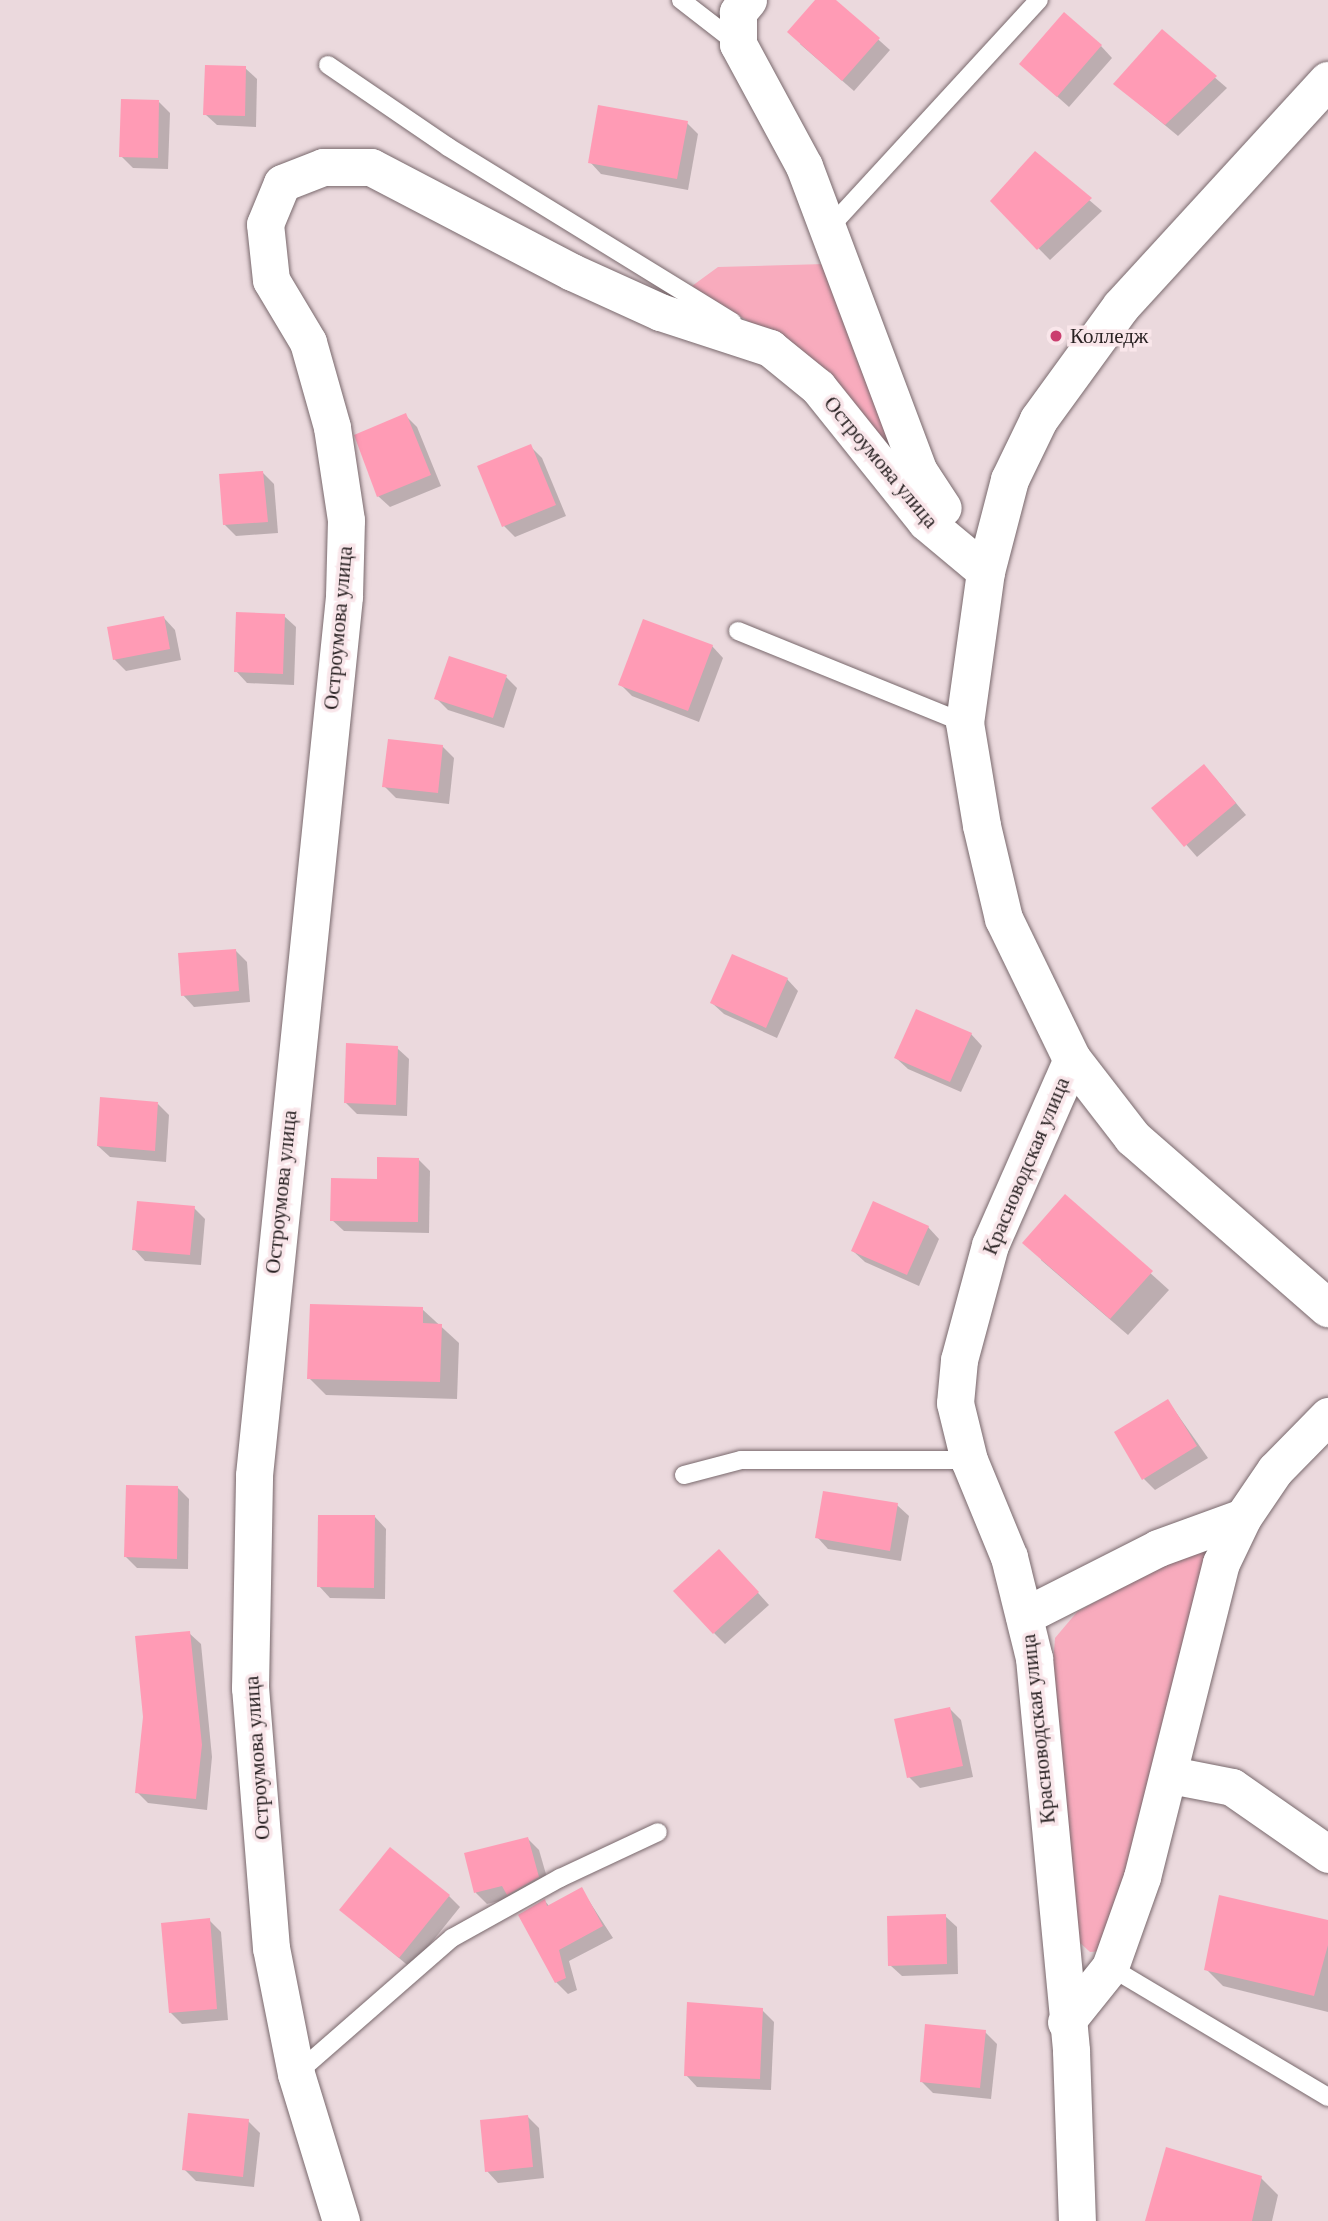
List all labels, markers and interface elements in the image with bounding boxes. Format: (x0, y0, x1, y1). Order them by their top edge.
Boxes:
place label: Колледж (1070, 323, 1148, 349)
marker: Колледж (1048, 328, 1064, 344)
street label: Остроумова улица (819, 391, 943, 533)
street label: Остроумова улица (318, 545, 358, 711)
street label: Красноводская улица (977, 1073, 1075, 1259)
street label: Остроумова улица (260, 1109, 302, 1275)
street label: Красноводская улица (1016, 1633, 1060, 1825)
street label: Остроумова улица (239, 1675, 275, 1841)

